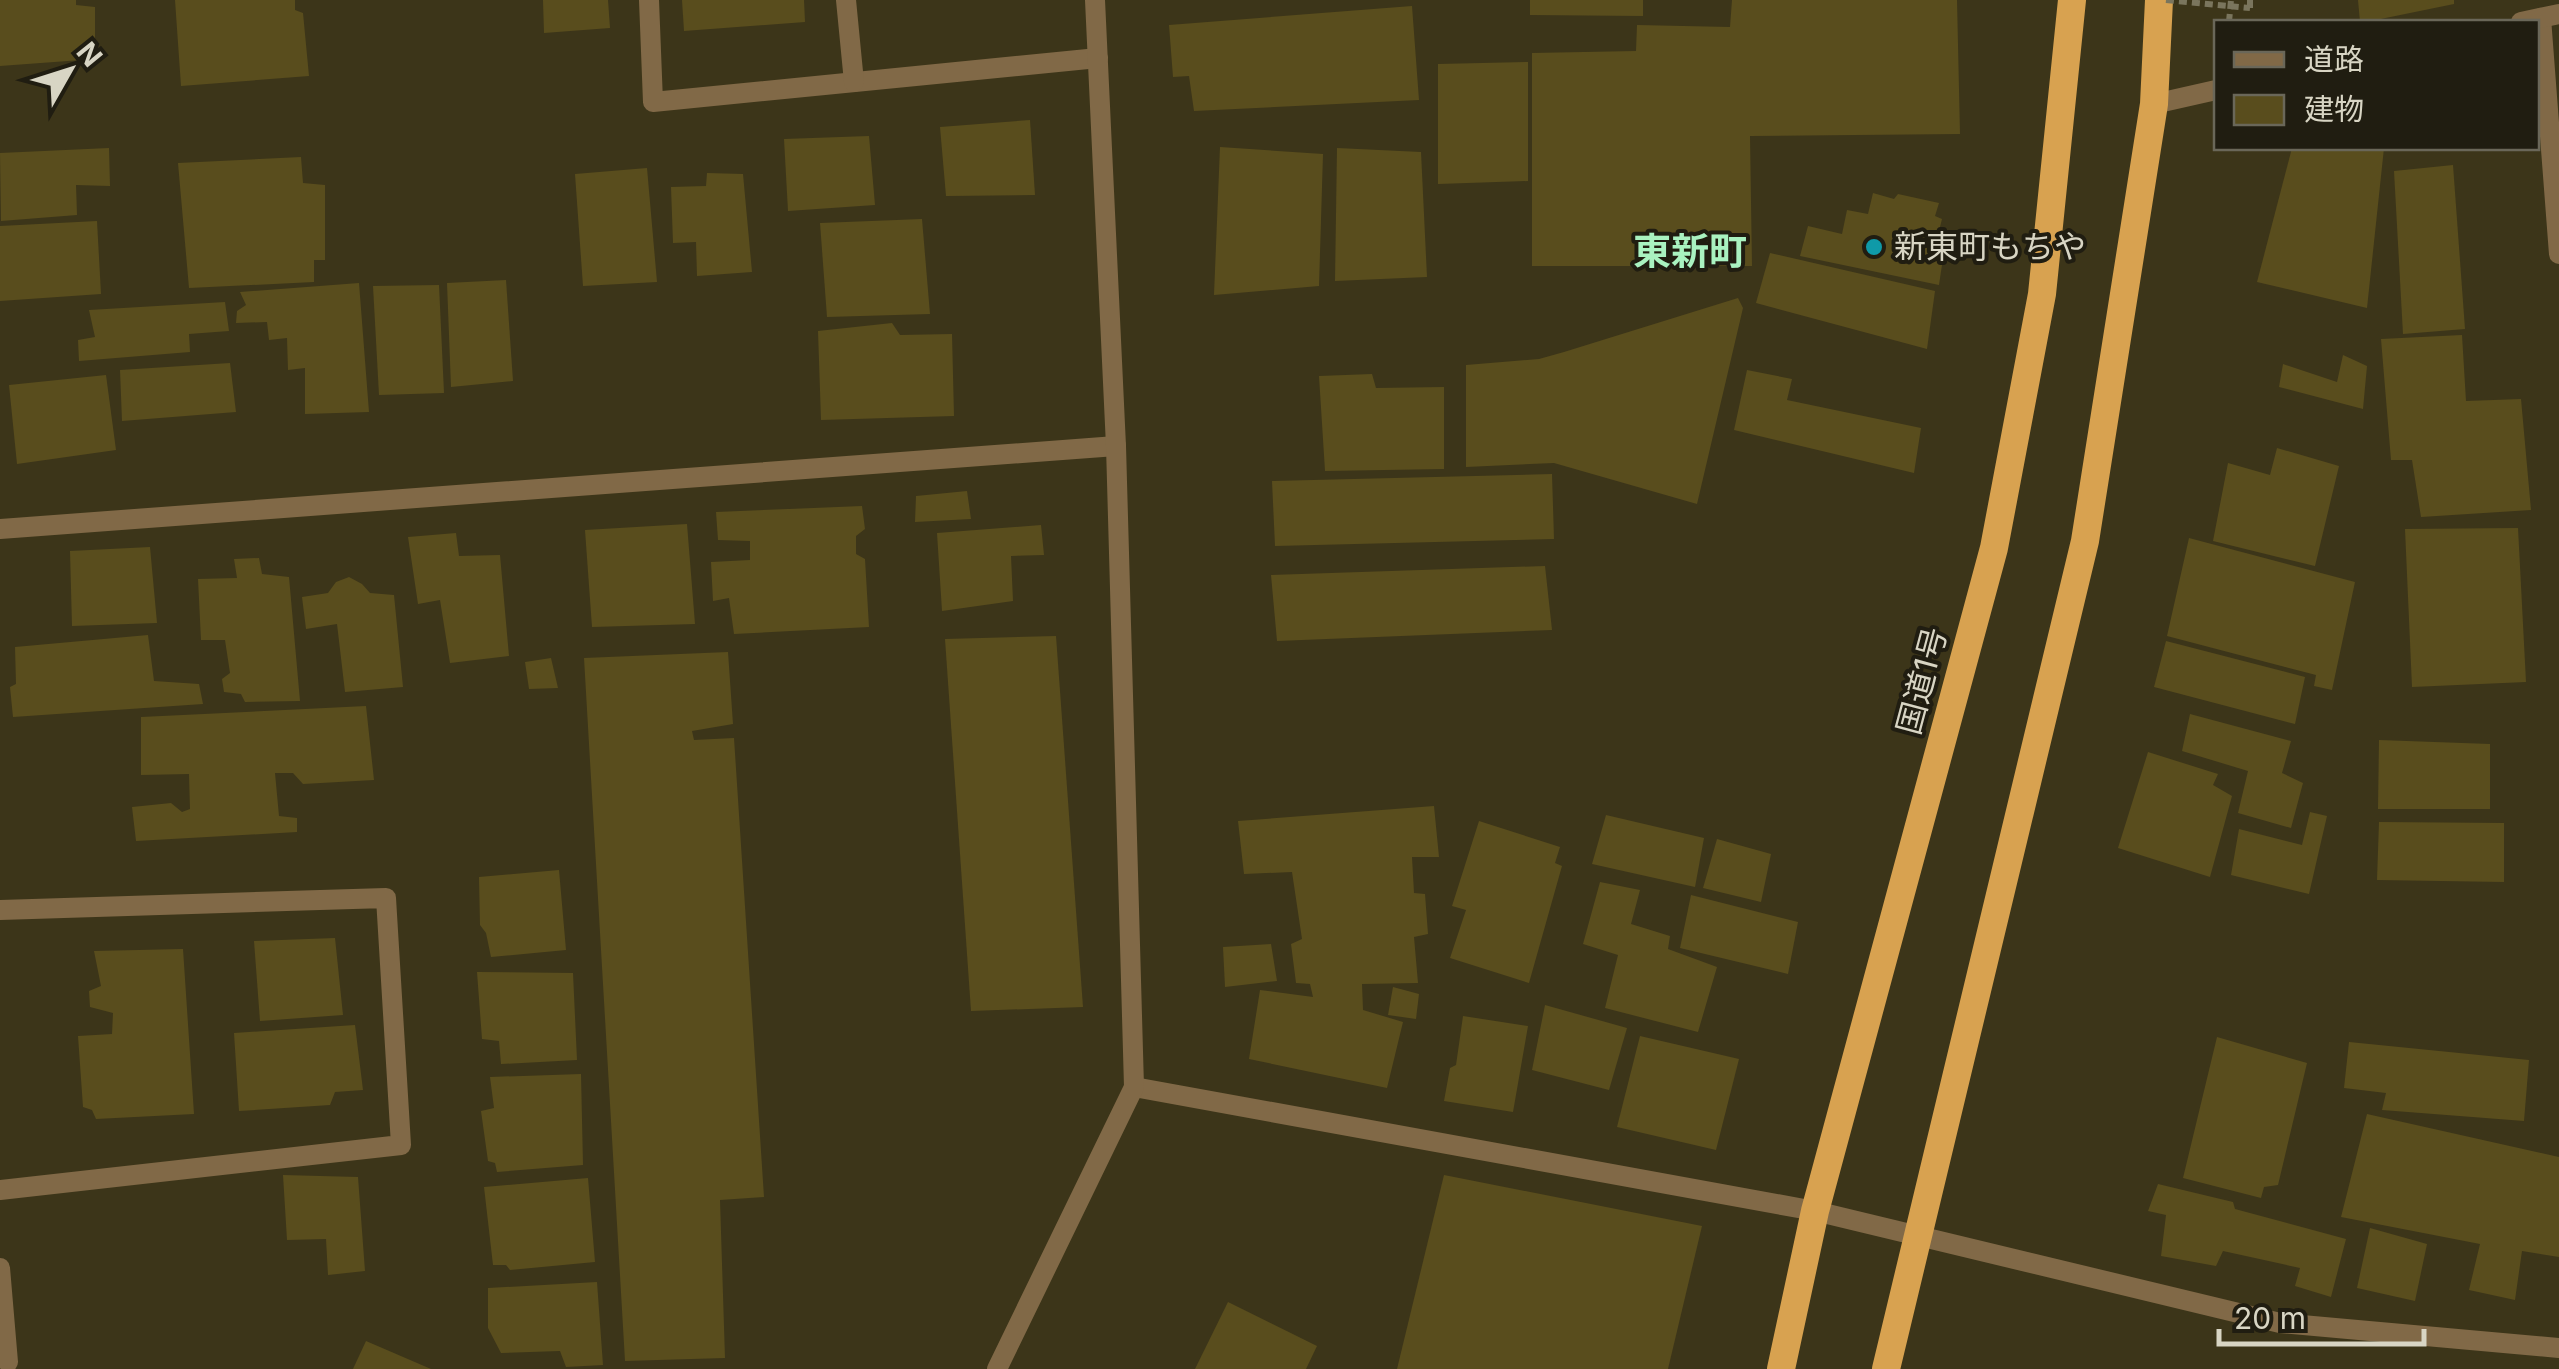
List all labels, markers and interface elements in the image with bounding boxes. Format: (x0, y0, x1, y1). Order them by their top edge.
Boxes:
north arrow (20, 20, 120, 120)
legend (2214, 20, 2539, 150)
text: N (70, 35, 109, 73)
text: 道路 (2304, 41, 2364, 77)
text: 建物 (2304, 91, 2364, 127)
place label: 新東町もちや (1894, 227, 2086, 266)
district label: 東新町 (1633, 228, 1747, 274)
marker: 新東町もちや (1863, 236, 1885, 258)
street label: 国道1号 (1889, 623, 1954, 739)
scale bar (2219, 1284, 2424, 1346)
text: 20 m (2234, 1300, 2306, 1336)

